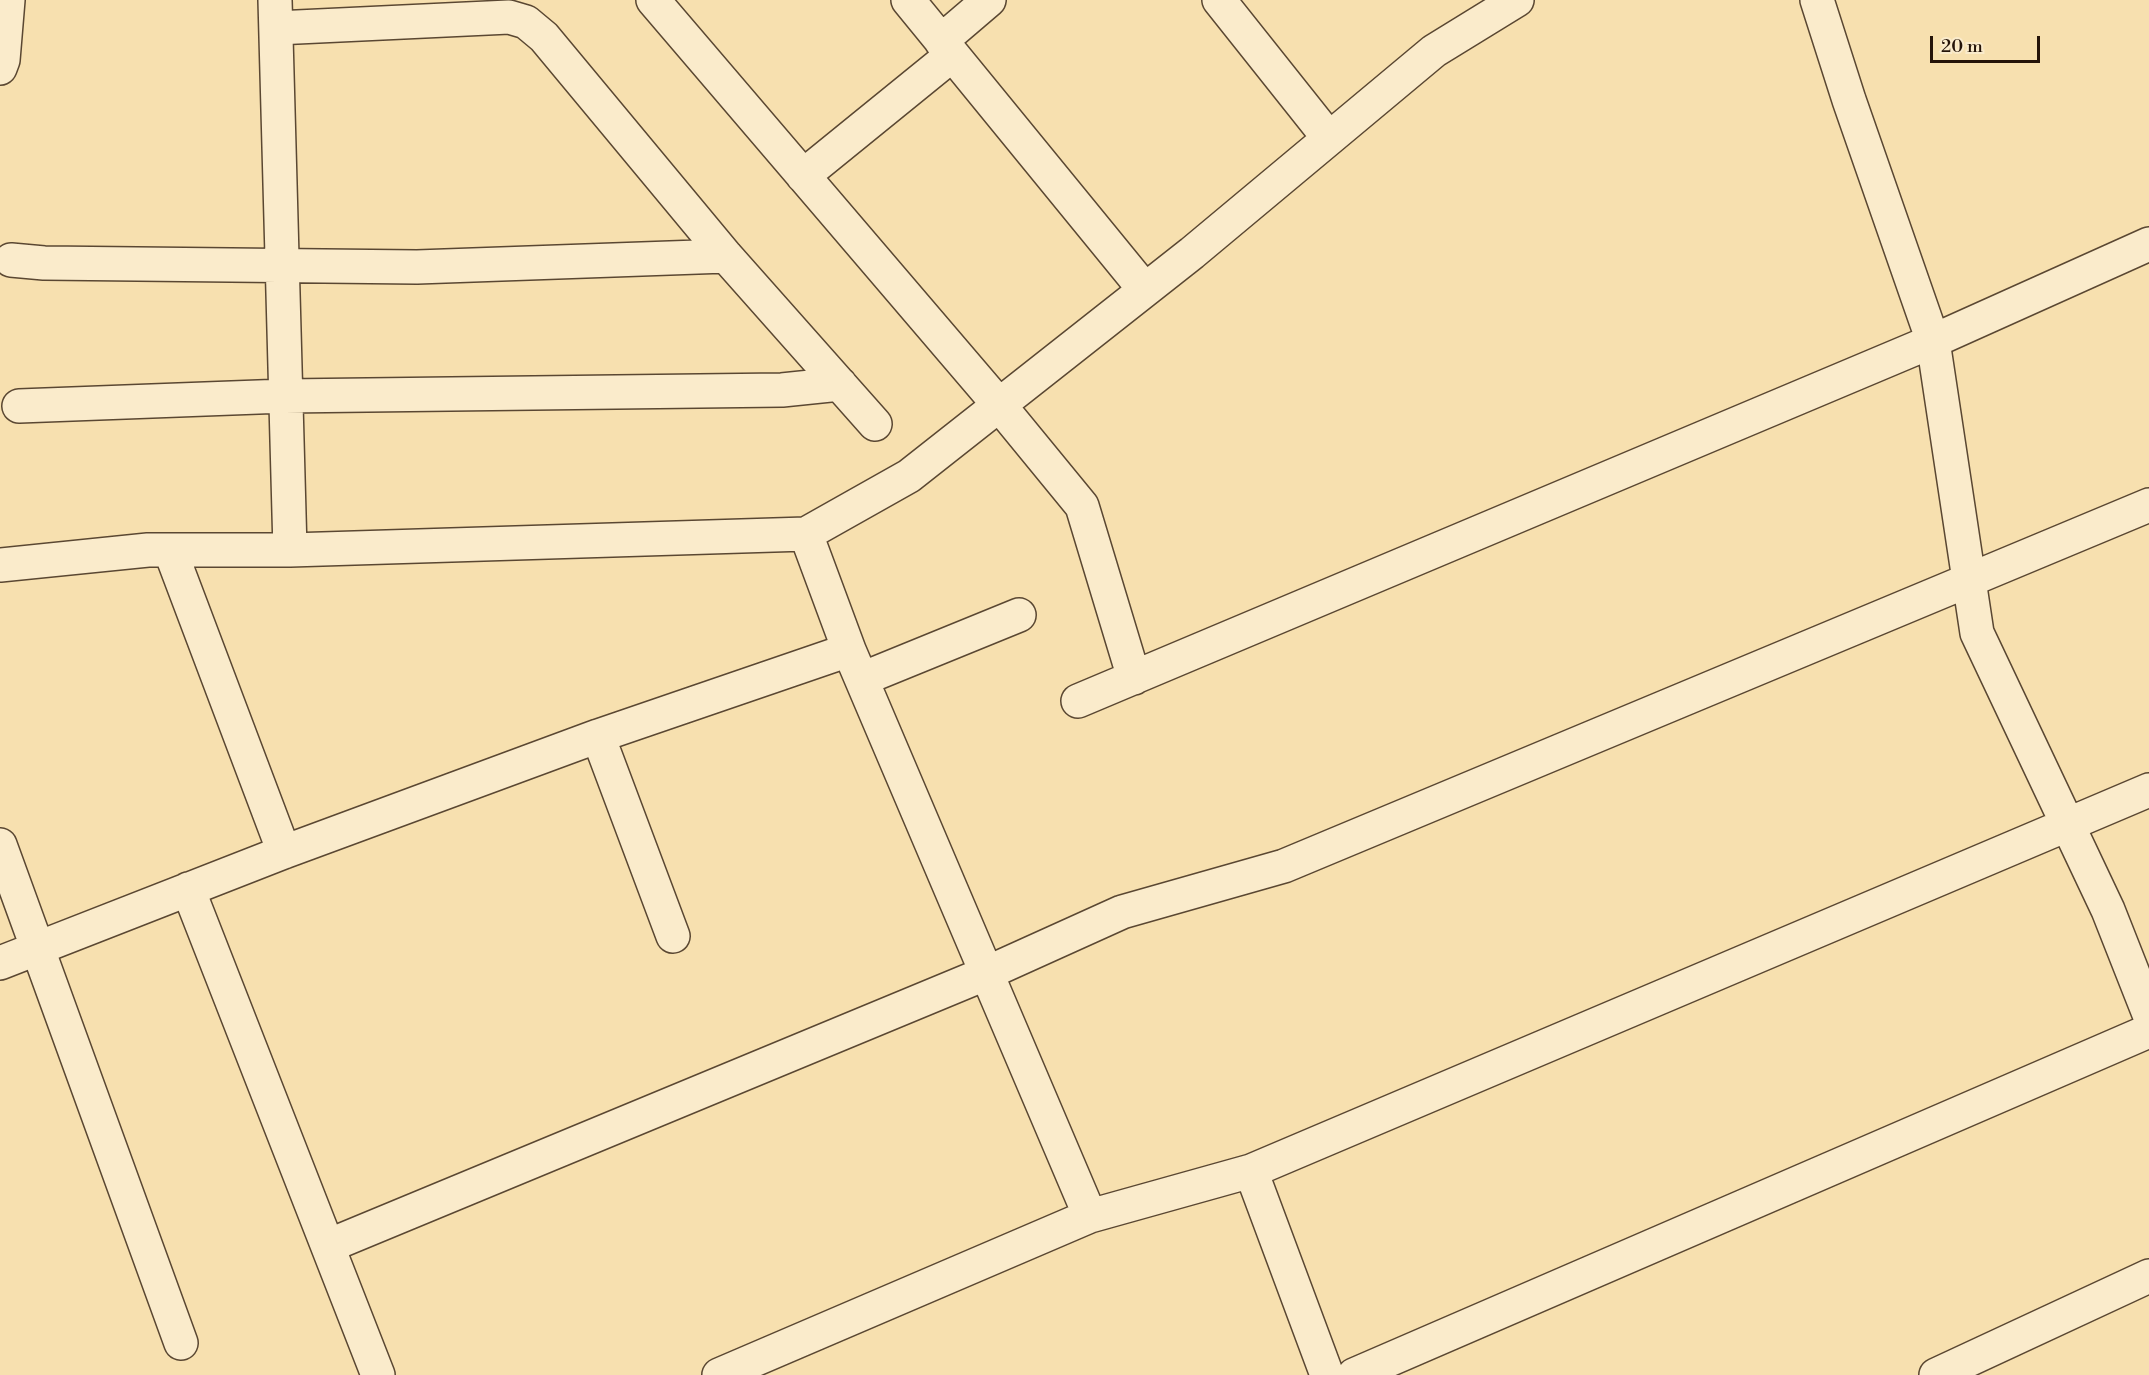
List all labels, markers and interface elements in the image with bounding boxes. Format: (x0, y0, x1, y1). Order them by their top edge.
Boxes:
scale bar (1933, 24, 2042, 62)
text: 20 m (1941, 35, 1983, 58)

